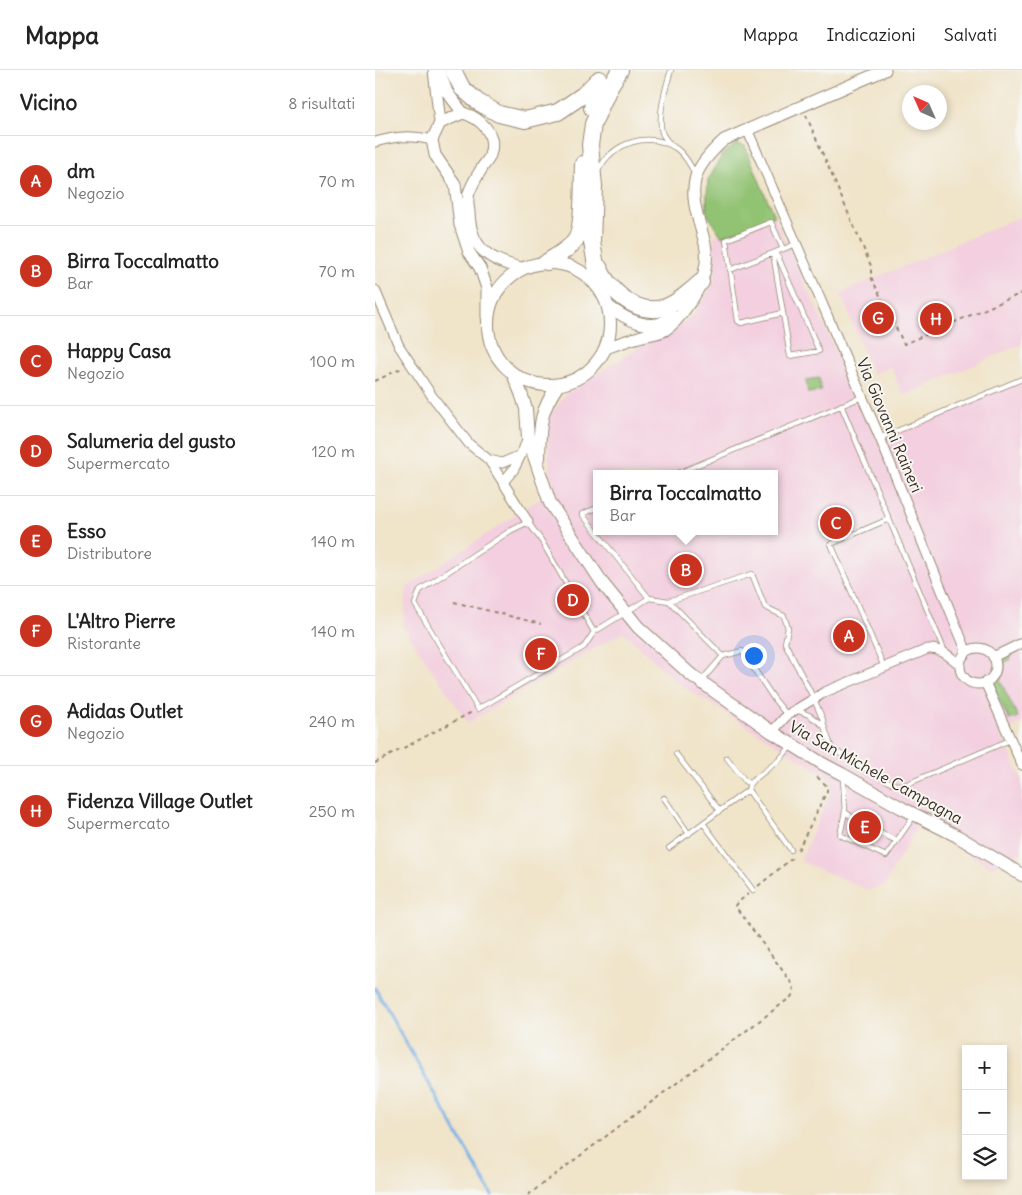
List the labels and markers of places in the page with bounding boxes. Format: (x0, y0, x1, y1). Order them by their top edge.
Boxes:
pin: G (862, 299, 894, 337)
pin: H (920, 300, 952, 338)
pin: C (820, 504, 852, 542)
pin: B (670, 551, 702, 589)
pin: D (557, 581, 589, 619)
pin: A (833, 617, 865, 655)
pin: F (525, 635, 557, 673)
pin: E (849, 808, 881, 846)

